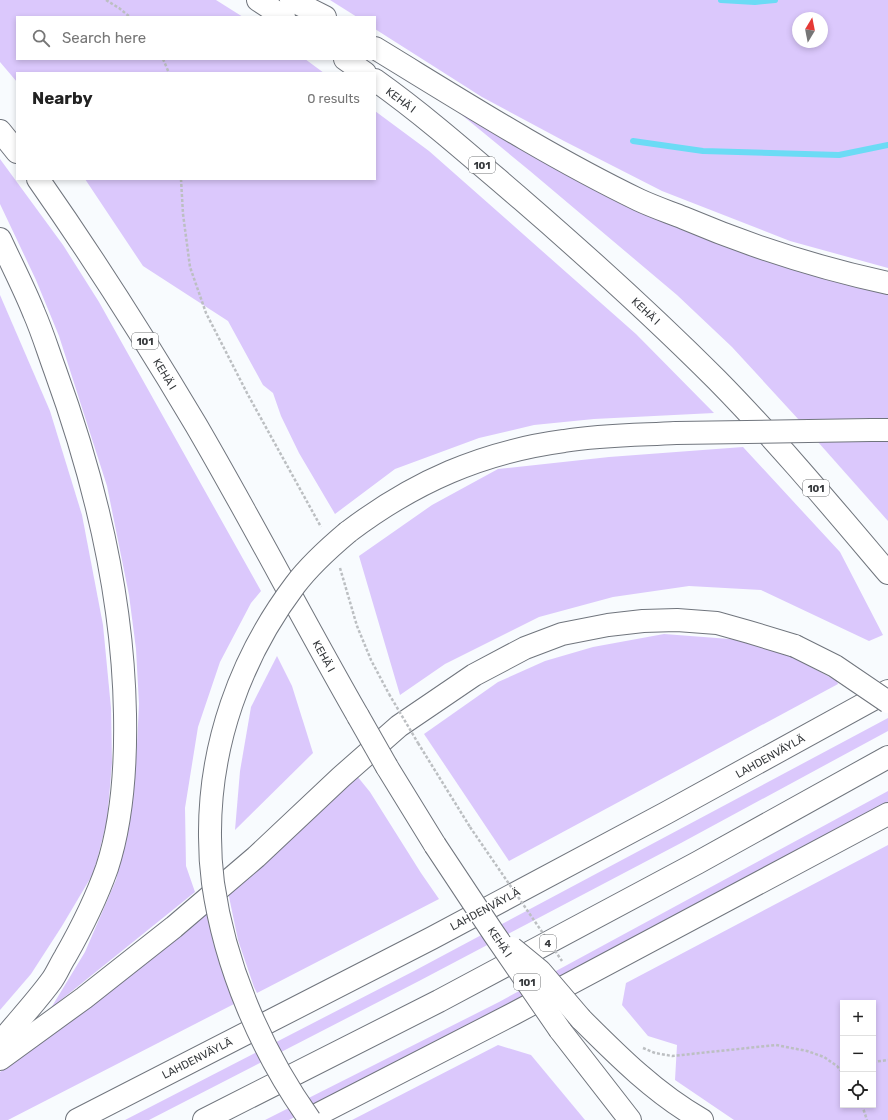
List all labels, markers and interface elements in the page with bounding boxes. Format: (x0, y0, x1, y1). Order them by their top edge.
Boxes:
north arrow (792, 12, 828, 48)
search box (16, 16, 376, 60)
icon: search (30, 27, 52, 49)
text: Search here (62, 29, 146, 47)
street label: KEHÄ I (383, 85, 418, 116)
text: Nearby (32, 88, 93, 108)
text: 0 results (307, 91, 360, 106)
road number: 101 (469, 157, 495, 173)
street label: KEHÄ I (629, 295, 662, 328)
road number: 101 (132, 333, 158, 349)
street label: KEHÄ I (150, 356, 179, 392)
road number: 101 (803, 480, 829, 496)
street label: KEHÄ I (310, 638, 337, 674)
street label: LAHDENVÄYLÄ (733, 732, 808, 781)
street label: LAHDENVÄYLÄ (448, 885, 523, 933)
street label: KEHÄ I (485, 925, 514, 960)
road number: 4 (540, 935, 556, 951)
road number: 101 (514, 974, 540, 990)
map controls (840, 1000, 876, 1108)
button: + (840, 1000, 876, 1036)
street label: LAHDENVÄYLÄ (160, 1035, 235, 1082)
button: − (840, 1036, 876, 1072)
button: locate (840, 1072, 876, 1108)

